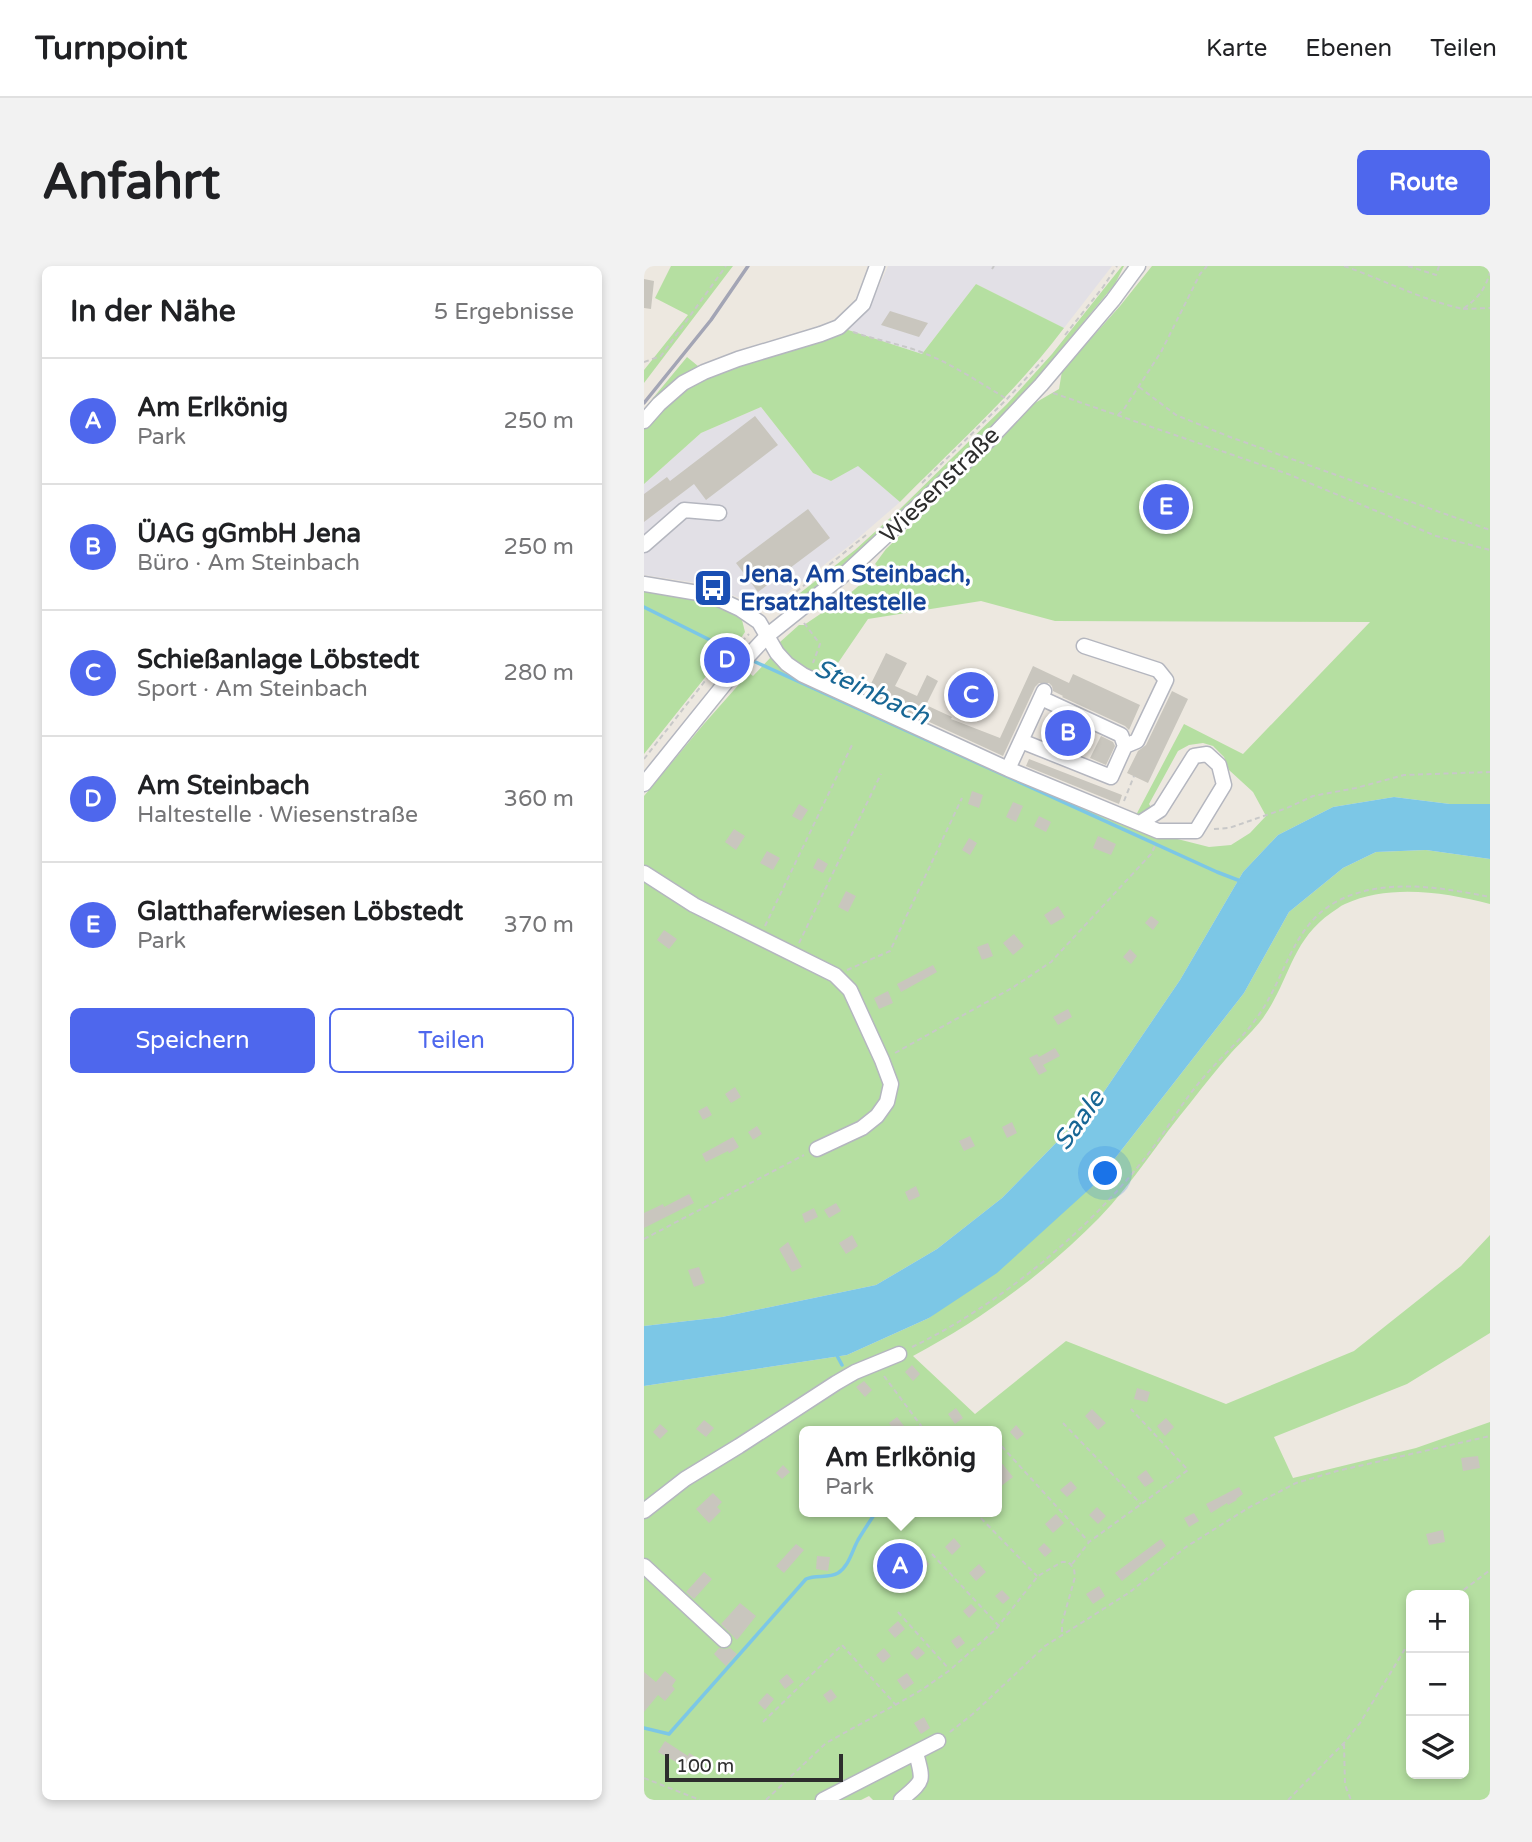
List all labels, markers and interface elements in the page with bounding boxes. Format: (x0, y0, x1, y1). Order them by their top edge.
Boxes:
text: Turnpoint (35, 29, 187, 68)
text: Karte (1206, 34, 1267, 63)
text: Ebenen (1305, 34, 1392, 63)
text: Teilen (1430, 34, 1497, 63)
button: Route (1357, 150, 1490, 215)
text: Anfahrt (42, 153, 220, 212)
text: In der Nähe (70, 293, 236, 330)
text: 5 Ergebnisse (434, 298, 574, 326)
text: Am Erlkönig (137, 392, 288, 423)
text: A (84, 407, 102, 435)
text: 250 m (504, 407, 574, 435)
street label: Wiesenstraße (874, 421, 1006, 549)
text: Park (137, 423, 186, 451)
pin: E (1143, 481, 1189, 533)
text: ÜAG gGmbH Jena (137, 518, 361, 549)
text: B (85, 533, 101, 561)
text: 250 m (504, 533, 574, 561)
text: Büro · Am Steinbach (137, 549, 360, 577)
place label: Jena, Am Steinbach, Ersatzhaltestelle (739, 560, 971, 617)
bus stop icon: Jena, Am Steinbach, Ersatzhaltestelle (692, 567, 734, 609)
pin: D (704, 634, 750, 686)
text: Schießanlage Löbstedt (137, 644, 420, 675)
water label: Steinbach (810, 652, 935, 733)
text: C (85, 659, 101, 687)
text: 280 m (504, 659, 574, 687)
pin: C (948, 669, 994, 721)
text: Sport · Am Steinbach (137, 675, 368, 703)
pin: B (1045, 707, 1091, 759)
text: Am Steinbach (137, 770, 310, 801)
text: D (84, 785, 102, 813)
text: 360 m (504, 785, 574, 813)
text: Haltestelle · Wiesenstraße (137, 801, 418, 829)
text: Glatthaferwiesen Löbstedt (137, 896, 463, 927)
text: E (86, 911, 100, 939)
text: 370 m (504, 911, 574, 939)
text: Park (137, 927, 186, 955)
button: Speichern (70, 1008, 315, 1073)
button: Teilen (329, 1008, 574, 1073)
water label: Saale (1047, 1083, 1112, 1156)
your location (1088, 1156, 1122, 1190)
popup (799, 1426, 1002, 1517)
text: Am Erlkönig (825, 1442, 976, 1473)
text: Park (825, 1473, 874, 1501)
pin: A (877, 1540, 923, 1592)
map controls (1406, 1590, 1469, 1779)
button: + (1406, 1590, 1469, 1653)
button: − (1406, 1653, 1469, 1716)
button: layers (1406, 1716, 1469, 1779)
scale bar (665, 1751, 844, 1783)
text: 100 m (676, 1755, 734, 1777)

